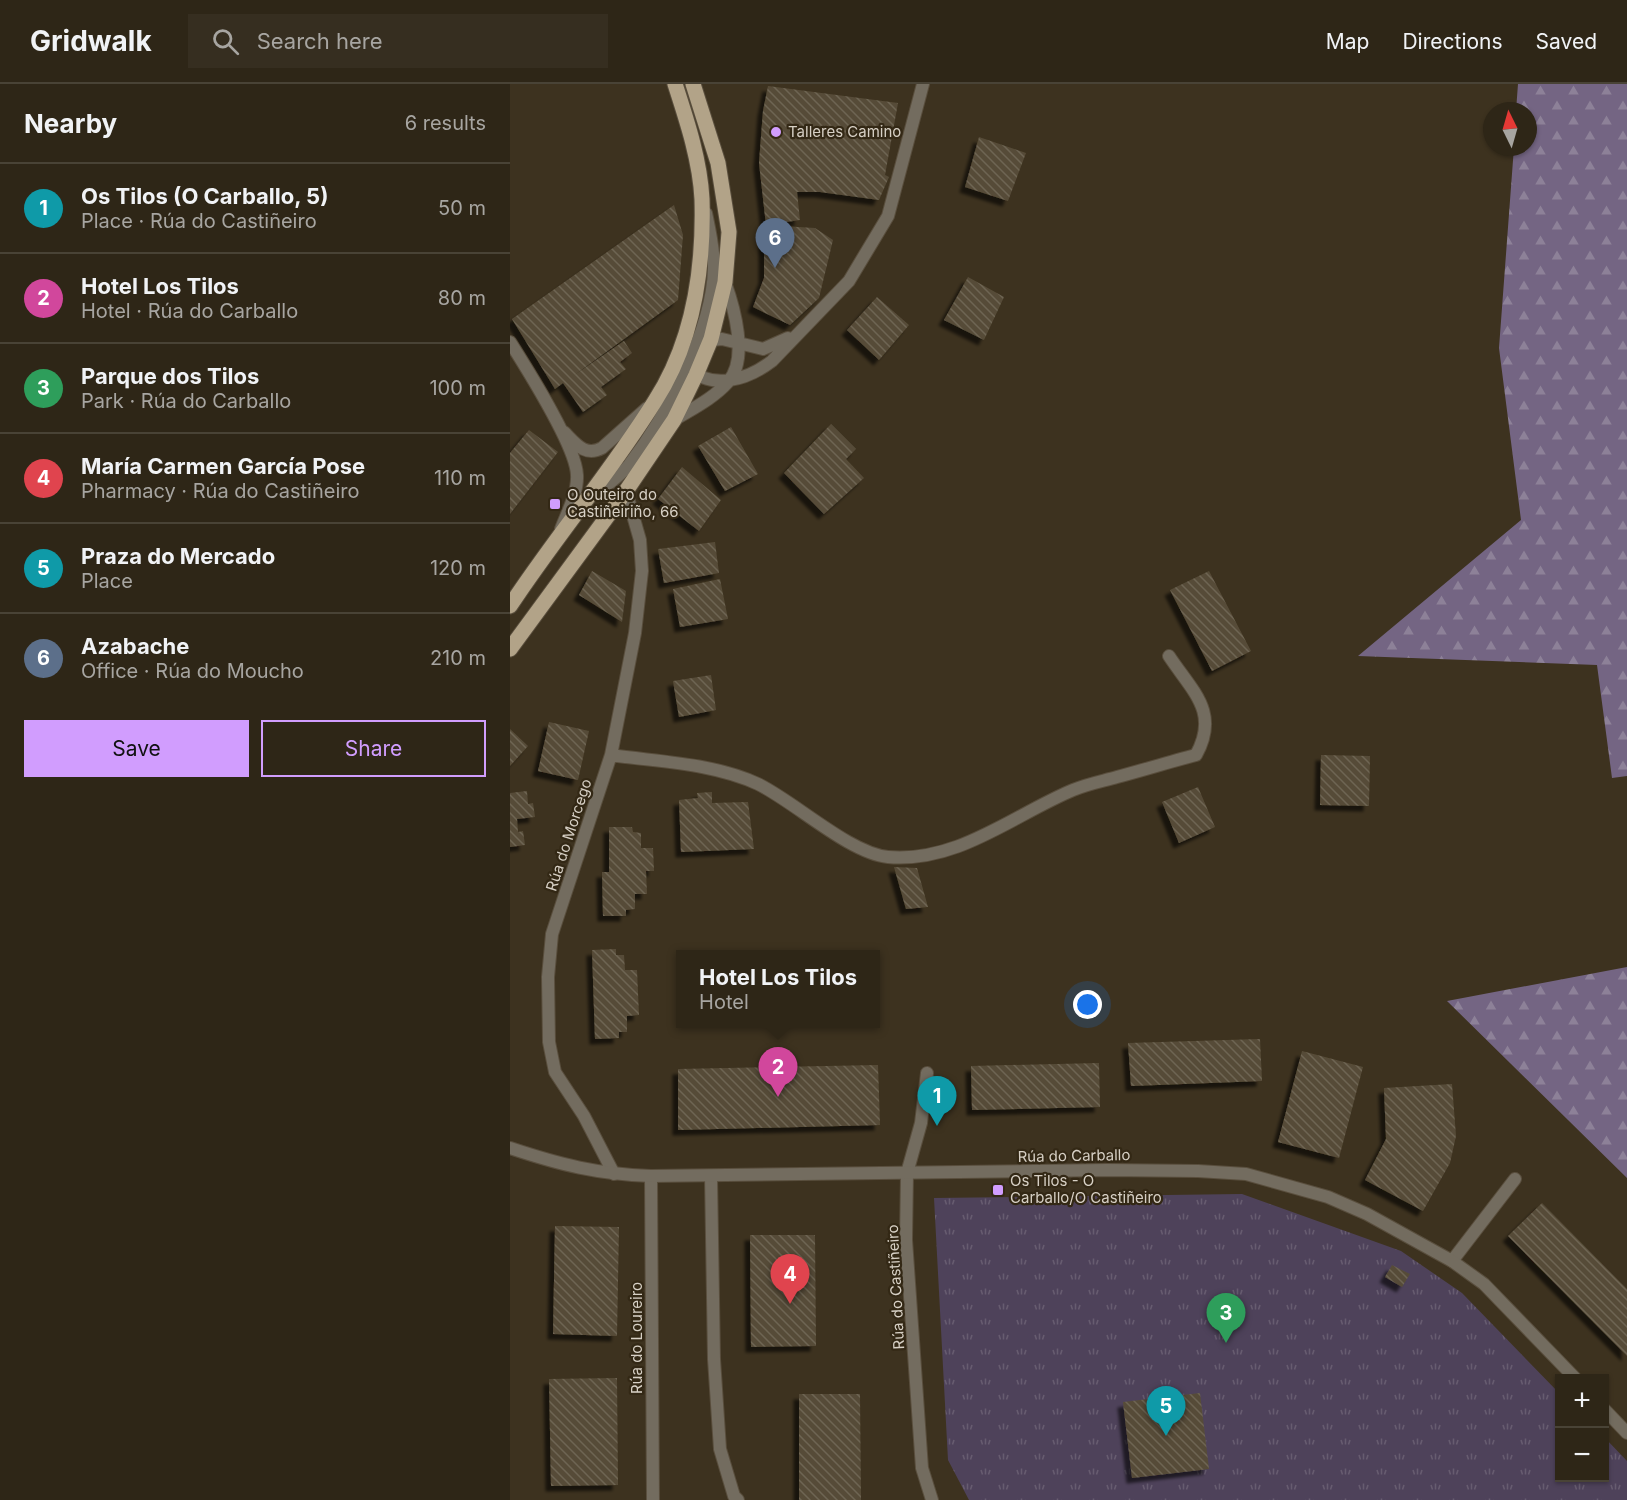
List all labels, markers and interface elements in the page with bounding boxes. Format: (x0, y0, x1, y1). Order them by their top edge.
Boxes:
search box (188, 14, 608, 68)
text: Gridwalk (30, 24, 152, 58)
icon: search (209, 25, 242, 58)
text: Search here (257, 28, 382, 54)
text: Map (1326, 29, 1369, 54)
text: Directions (1402, 29, 1503, 54)
text: Saved (1536, 29, 1597, 54)
north arrow (1483, 102, 1537, 156)
text: Nearby (24, 108, 117, 139)
text: 6 results (405, 111, 486, 135)
place label: Talleres Camino (788, 122, 901, 141)
marker: Talleres Camino (769, 125, 783, 139)
text: Os Tilos (O Carballo, 5) (81, 183, 328, 209)
text: 1 (39, 196, 48, 220)
text: 50 m (438, 196, 486, 220)
text: Place · Rúa do Castiñeiro (81, 209, 317, 233)
pin: 6 (756, 218, 794, 268)
text: Hotel Los Tilos (81, 273, 239, 299)
text: 2 (37, 286, 50, 310)
text: 80 m (438, 286, 486, 310)
text: Hotel · Rúa do Carballo (81, 299, 298, 323)
text: Parque dos Tilos (81, 363, 259, 389)
text: 3 (37, 376, 50, 400)
text: 100 m (429, 376, 486, 400)
text: Park · Rúa do Carballo (81, 389, 291, 413)
text: María Carmen García Pose (81, 453, 365, 479)
text: 4 (37, 466, 50, 490)
text: 110 m (434, 466, 486, 490)
text: Pharmacy · Rúa do Castiñeiro (81, 479, 359, 503)
place label: O Outeiro do Castiñeiriño, 66 (567, 485, 679, 521)
marker: O Outeiro do Castiñeiriño, 66 (548, 497, 562, 511)
text: Praza do Mercado (81, 543, 275, 569)
text: 5 (37, 556, 50, 580)
text: 120 m (430, 556, 486, 580)
text: Place (81, 569, 133, 593)
text: Azabache (81, 633, 189, 659)
text: 6 (37, 646, 50, 670)
text: 210 m (430, 646, 486, 670)
text: Office · Rúa do Moucho (81, 659, 304, 683)
button: Save (24, 720, 249, 777)
button: Share (261, 720, 486, 777)
street label: Rúa do Morcego (541, 776, 596, 893)
popup (676, 950, 880, 1028)
text: Hotel Los Tilos (699, 964, 857, 990)
text: Hotel (699, 990, 749, 1014)
your location (1073, 990, 1102, 1019)
pin: 2 (758, 1048, 798, 1097)
pin: 1 (918, 1076, 956, 1126)
street label: Rúa do Carballo (1017, 1145, 1131, 1166)
place label: Os Tilos - O Carballo/O Castiñeiro (1010, 1171, 1162, 1207)
marker: Os Tilos - O Carballo/O Castiñeiro (991, 1183, 1005, 1197)
street label: Rúa do Castiñeiro (883, 1224, 908, 1350)
pin: 4 (770, 1254, 810, 1304)
street label: Rúa do Loureiro (627, 1282, 646, 1394)
pin: 3 (1206, 1294, 1246, 1343)
map controls (1555, 1374, 1609, 1482)
button: + (1555, 1374, 1609, 1428)
pin: 5 (1146, 1386, 1186, 1436)
button: − (1555, 1428, 1609, 1482)

